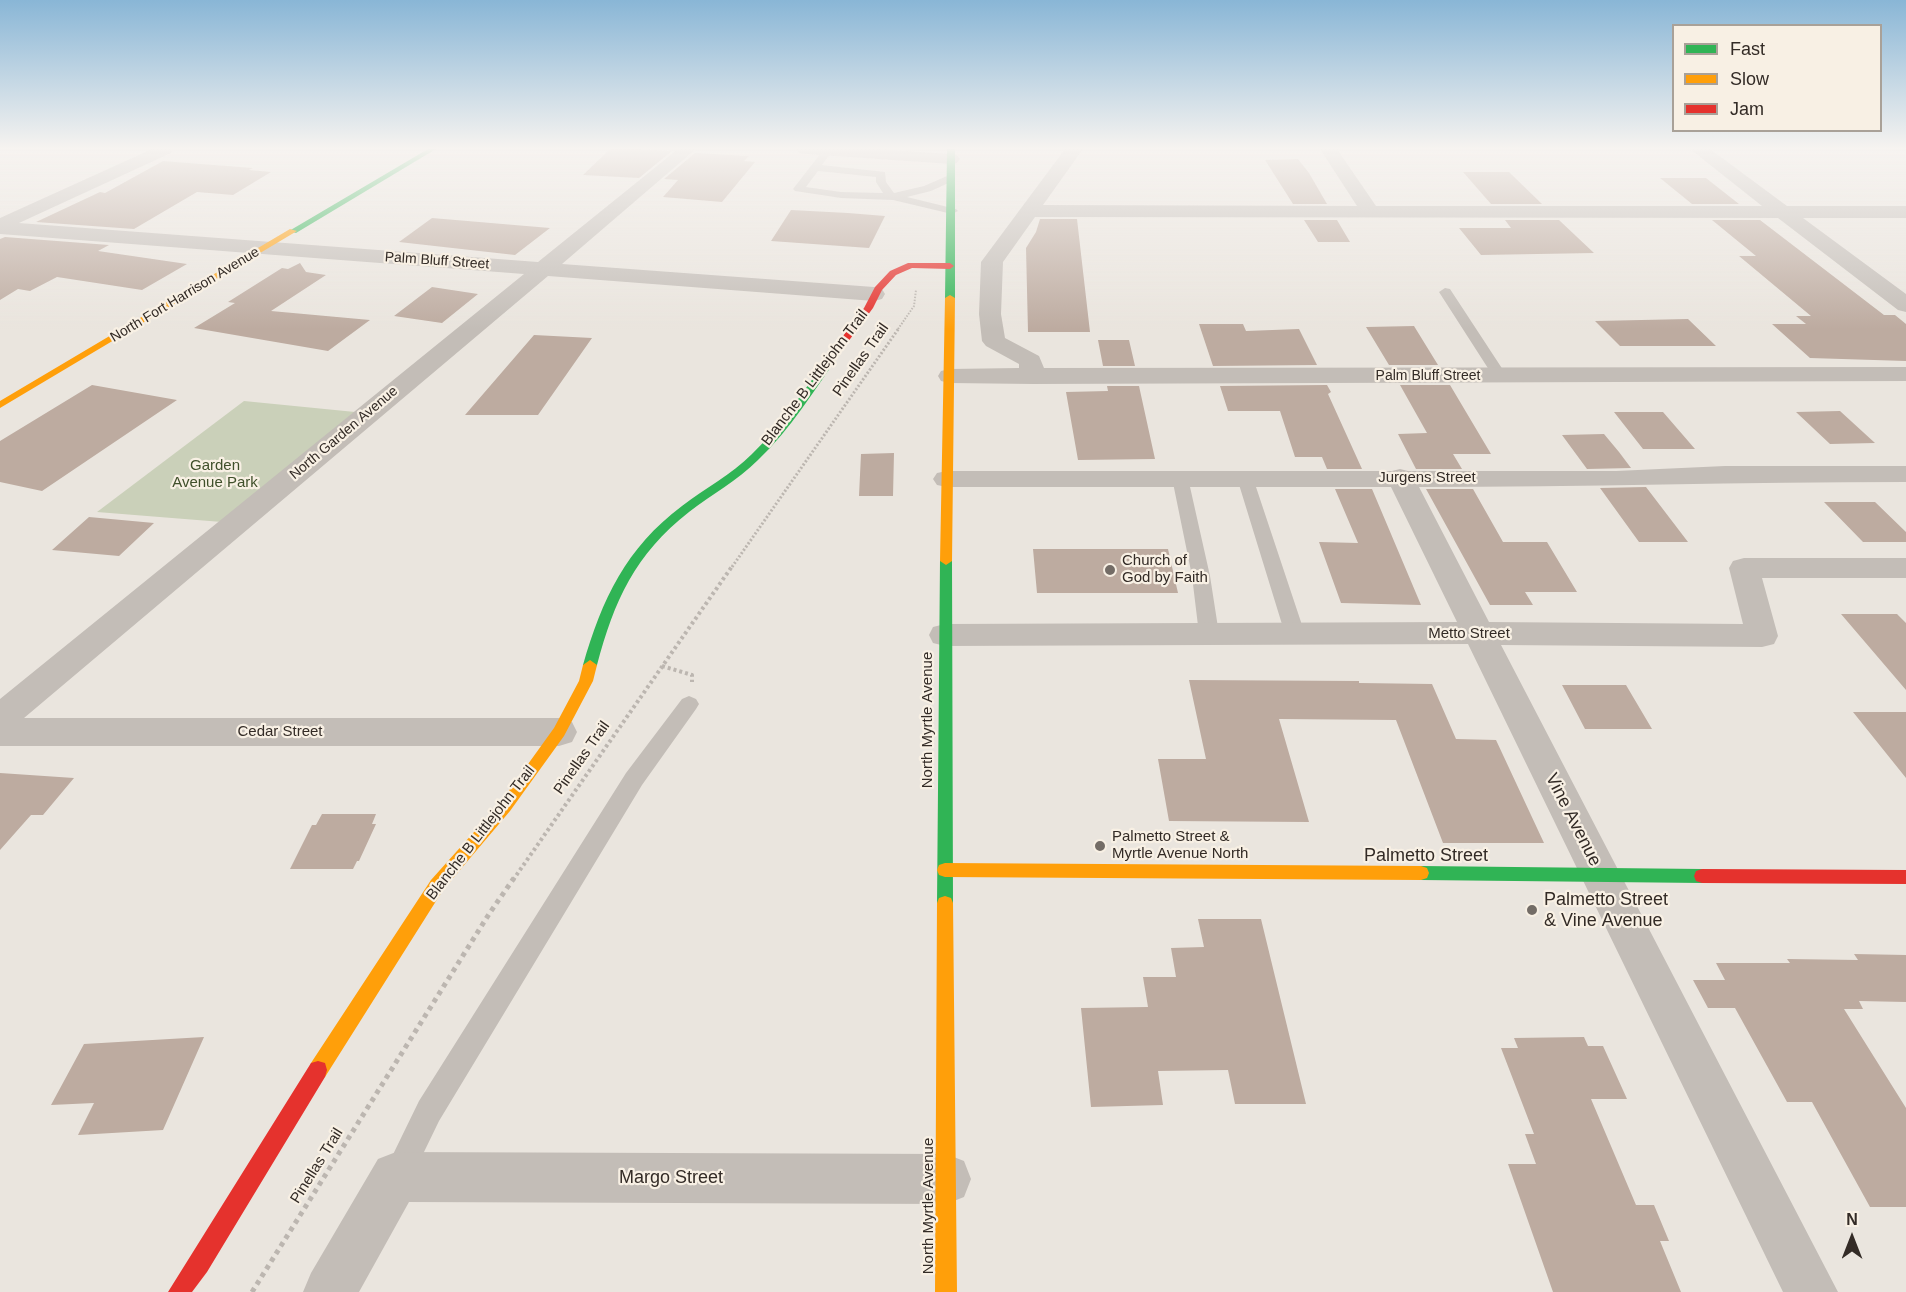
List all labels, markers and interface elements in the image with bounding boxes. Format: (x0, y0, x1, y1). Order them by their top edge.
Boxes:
legend (1672, 24, 1882, 132)
text: Fast (1730, 39, 1765, 59)
text: Slow (1730, 69, 1769, 89)
text: Jam (1730, 99, 1764, 119)
street label: North Fort Harrison Avenue (107, 244, 263, 346)
street label: Palm Bluff Street (384, 249, 490, 273)
street label: Blanche B Littlejohn Trail (758, 307, 872, 449)
street label: Pinellas Trail (829, 320, 893, 400)
street label: Palm Bluff Street (1376, 368, 1480, 384)
street label: North Garden Avenue (287, 383, 401, 483)
park label: Garden Avenue Park (172, 457, 258, 492)
street label: Jurgens Street (1378, 469, 1476, 487)
place label: Church of God by Faith (1122, 552, 1208, 587)
marker: Church of God by Faith (1103, 563, 1117, 577)
street label: Metto Street (1428, 625, 1510, 643)
street label: North Myrtle Avenue (919, 652, 937, 788)
street label: Pinellas Trail (550, 718, 614, 798)
street label: Cedar Street (237, 723, 323, 741)
street label: Blanche B Littlejohn Trail (423, 762, 539, 904)
street label: Vine Avenue (1540, 770, 1606, 870)
place label: Palmetto Street & Myrtle Avenue North (1112, 828, 1248, 863)
marker: Palmetto Street & Myrtle Avenue North (1093, 839, 1107, 853)
street label: Palmetto Street (1364, 845, 1488, 867)
place label: Palmetto Street & Vine Avenue (1544, 889, 1668, 932)
marker: Palmetto Street & Vine Avenue (1525, 903, 1539, 917)
street label: Pinellas Trail (287, 1125, 347, 1207)
street label: North Myrtle Avenue (920, 1138, 938, 1274)
street label: Margo Street (619, 1167, 723, 1189)
north arrow (1822, 1208, 1882, 1268)
text: N (1846, 1211, 1858, 1228)

